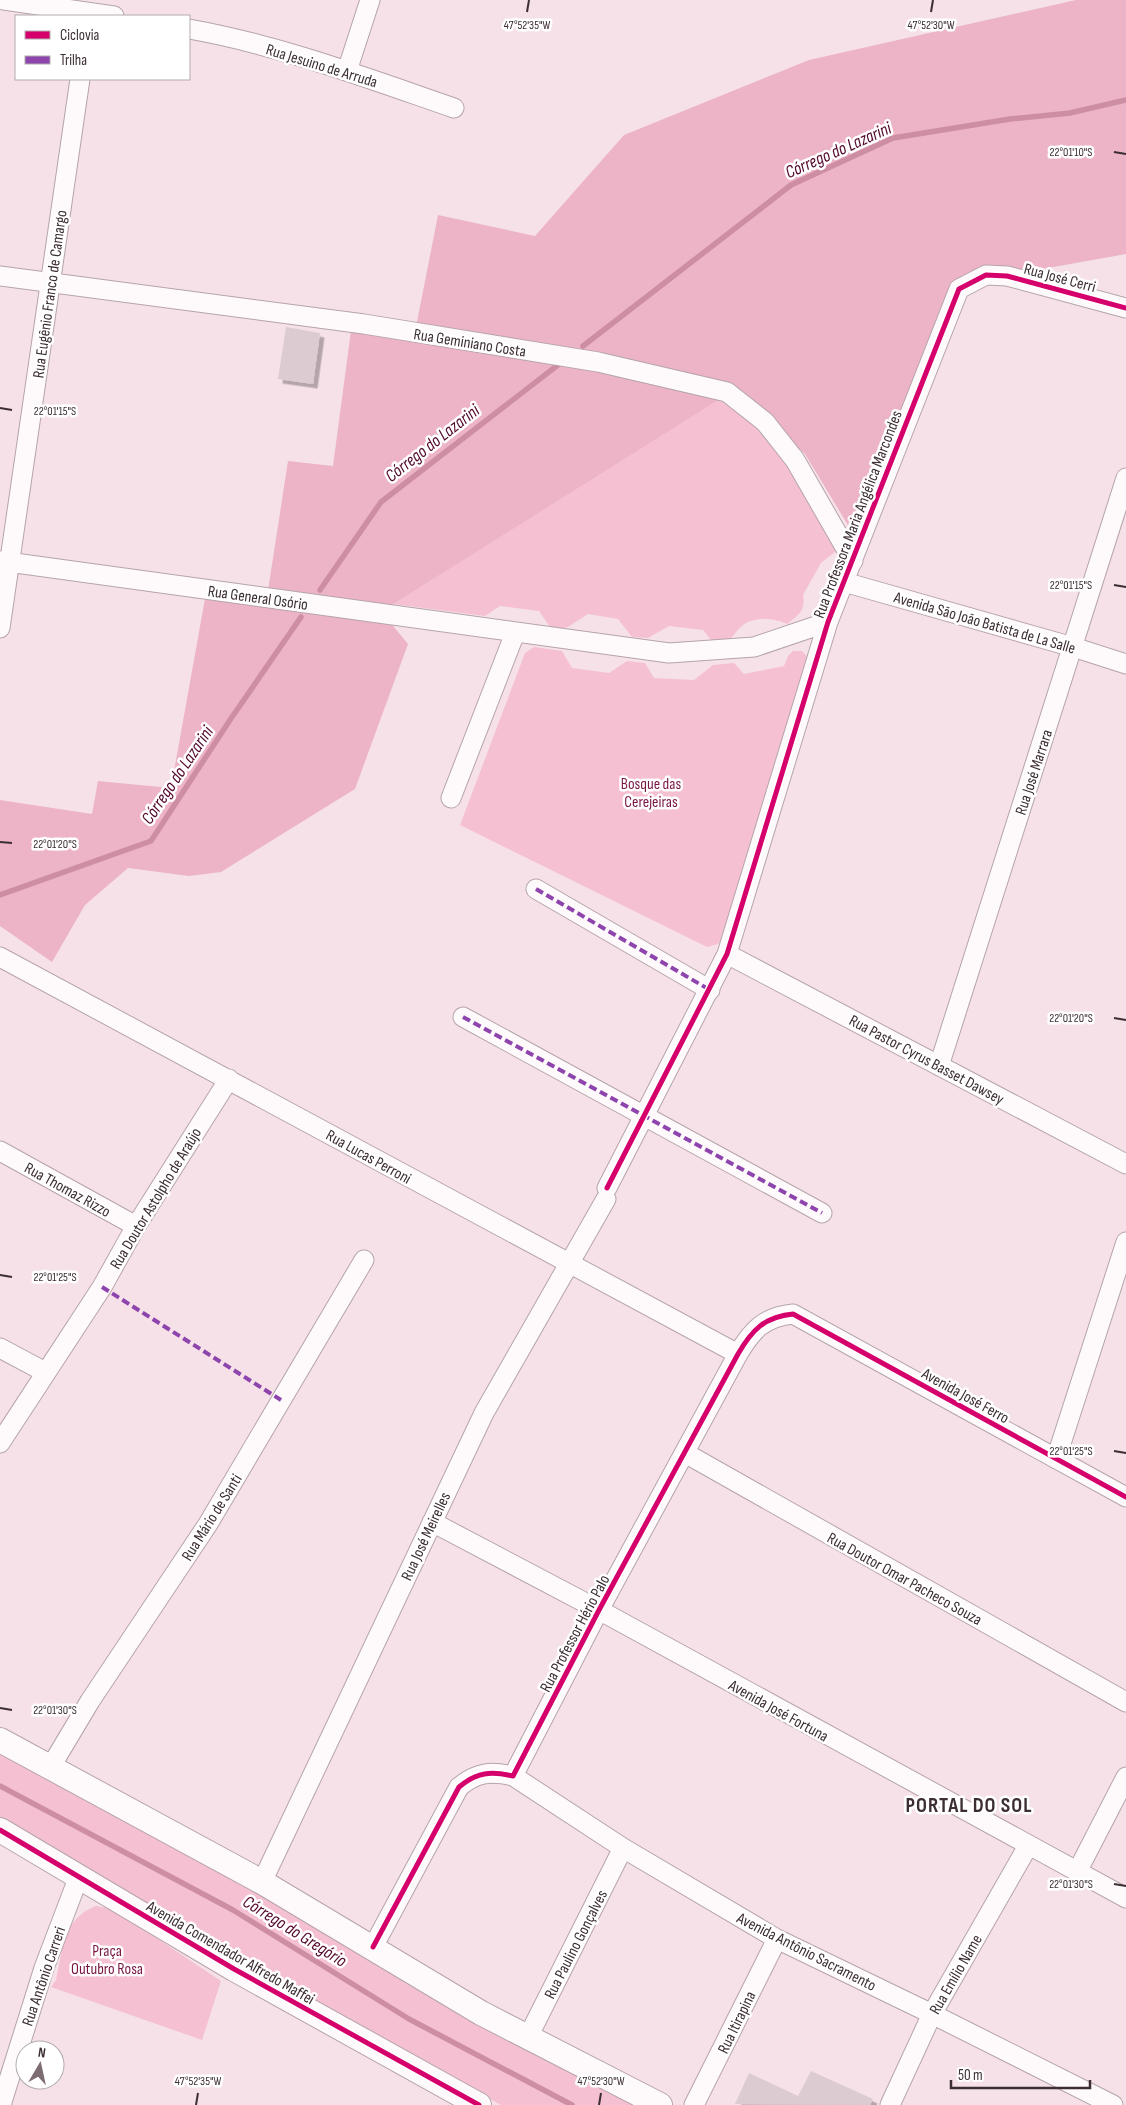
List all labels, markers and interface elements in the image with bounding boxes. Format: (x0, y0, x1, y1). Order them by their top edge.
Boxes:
legend (15, 15, 190, 80)
text: 47°52'35"W (504, 18, 550, 33)
text: 47°52'30"W (907, 18, 955, 33)
text: Ciclovia (60, 26, 100, 45)
street label: Rua Jesuino de Arruda (264, 40, 380, 92)
text: Trilha (60, 51, 87, 70)
water label: Córrego do Lazarini (782, 117, 895, 183)
text: 22°01'10"S (1050, 145, 1092, 160)
street label: Rua Eugênio Franco de Camargo (29, 209, 72, 380)
street label: Rua José Cerri (1022, 260, 1098, 297)
street label: Rua Geminiano Costa (412, 325, 527, 362)
water label: Córrego do Lazarini (381, 400, 484, 487)
text: 22°01'15"S (34, 404, 76, 419)
street label: Rua Professora Maria Angélica Marcondes (810, 408, 907, 621)
text: 22°01'15"S (1050, 578, 1092, 593)
street label: Rua General Osório (206, 582, 309, 615)
street label: Avenida São João Batista de La Salle (891, 588, 1078, 658)
water label: Córrego do Lazarini (137, 722, 218, 828)
street label: Rua José Marrara (1012, 727, 1057, 818)
park label: Bosque das Cerejeiras (621, 775, 681, 812)
text: 22°01'20"S (33, 837, 77, 852)
street label: Rua Pastor Cyrus Basset Dawsey (846, 1011, 1007, 1109)
text: 22°01'20"S (1049, 1011, 1093, 1026)
street label: Rua Doutor Astolpho de Araújo (107, 1125, 206, 1273)
street label: Rua Lucas Perroni (322, 1126, 414, 1189)
street label: Rua Thomaz Rizzo (21, 1159, 114, 1222)
text: 22°01'25"S (33, 1270, 77, 1285)
street label: Avenida José Ferro (917, 1364, 1012, 1428)
text: 22°01'25"S (1049, 1444, 1093, 1459)
street label: Rua Mário de Santi (178, 1471, 246, 1565)
street label: Rua José Meirelles (398, 1489, 455, 1584)
street label: Rua Doutor Omar Pacheco Souza (824, 1529, 985, 1630)
street label: Rua Professor Hério Palo (536, 1572, 614, 1696)
street label: Avenida José Fortuna (724, 1676, 831, 1746)
text: 22°01'30"S (33, 1703, 77, 1718)
district label: PORTAL DO SOL (906, 1793, 1032, 1818)
text: 22°01'30"S (1049, 1877, 1093, 1892)
street label: Rua Paulino Gonçalves (541, 1887, 612, 2002)
water label: Córrego do Gregório (239, 1891, 351, 1972)
street label: Avenida Comendador Alfredo Maffei (142, 1897, 318, 2009)
street label: Avenida Antônio Sacramento (733, 1909, 879, 1996)
street label: Rua Antônio Carreri (19, 1924, 70, 2029)
street label: Rua Emílio Name (926, 1931, 987, 2018)
park label: Praça Outubro Rosa (71, 1942, 143, 1979)
street label: Rua Itirapina (714, 1988, 761, 2057)
north arrow (15, 2040, 65, 2090)
text: N (37, 2044, 47, 2062)
scale bar (951, 2058, 1090, 2090)
text: 50 m (958, 2066, 983, 2085)
text: 47°52'35"W (175, 2074, 221, 2089)
text: 47°52'30"W (577, 2074, 625, 2089)

